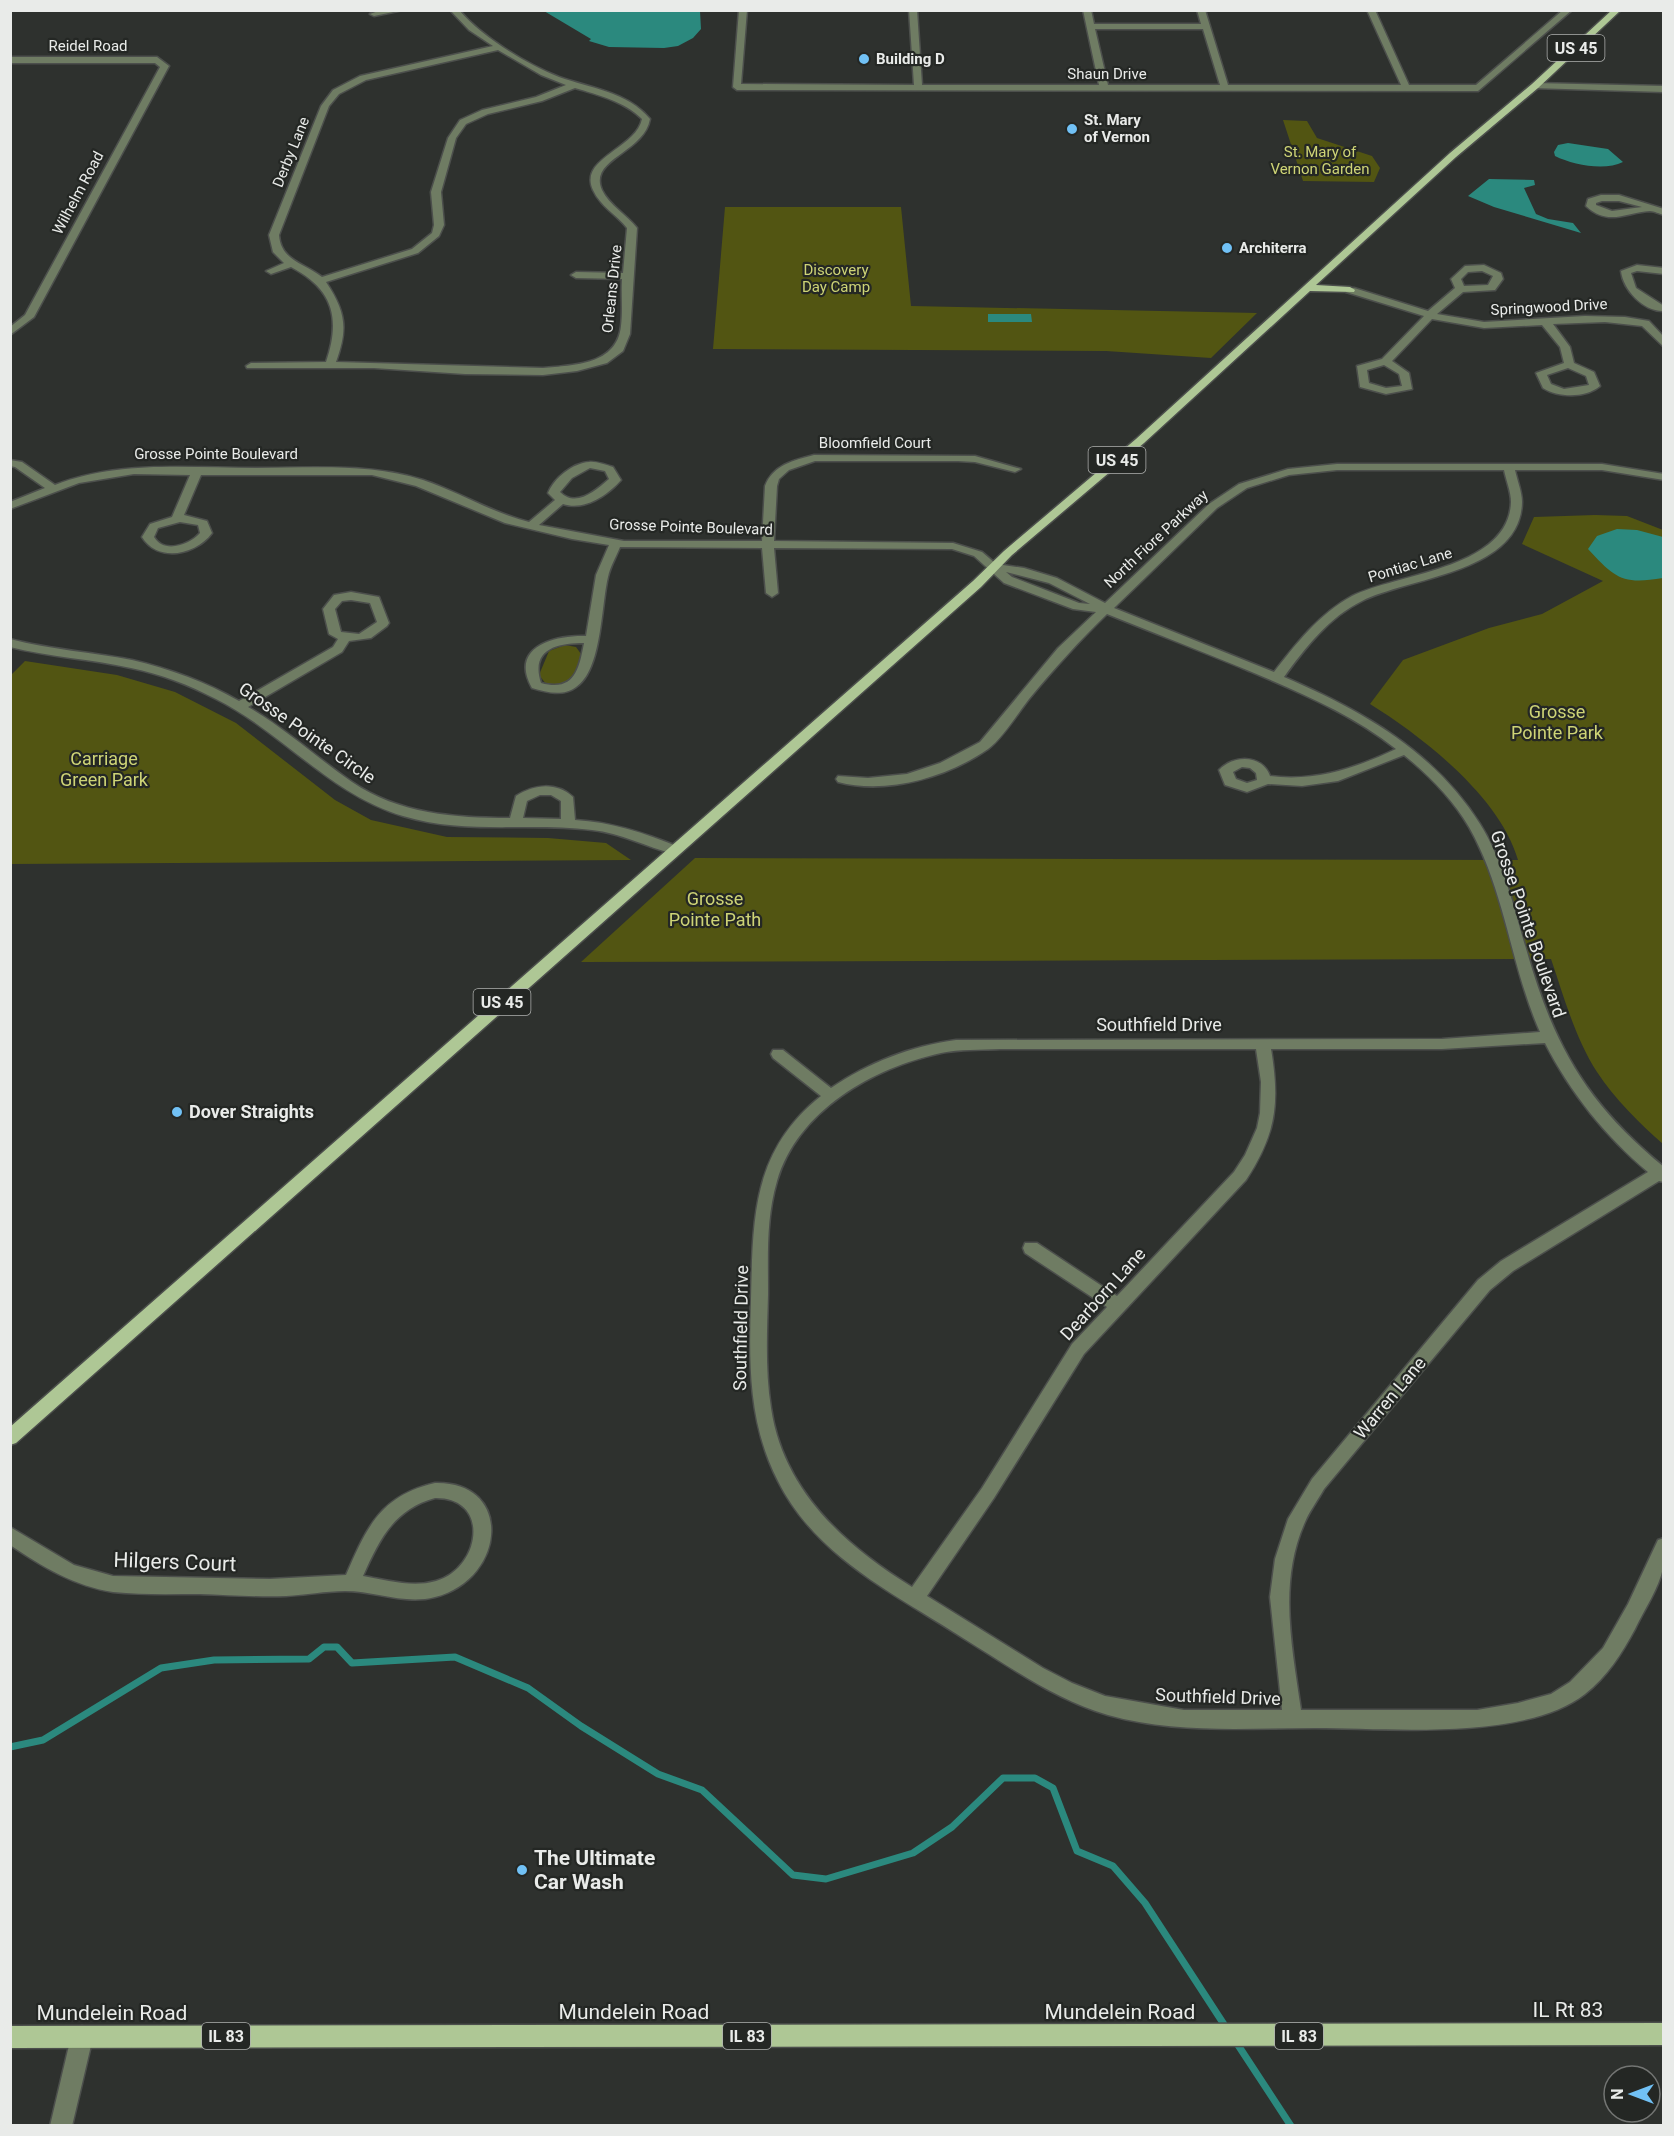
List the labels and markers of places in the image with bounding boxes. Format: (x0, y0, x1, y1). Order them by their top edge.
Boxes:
place label: Building D (876, 50, 945, 68)
marker: Building D (857, 52, 871, 66)
place label: St. Mary of Vernon (1084, 111, 1150, 146)
marker: St. Mary of Vernon (1065, 122, 1079, 136)
place label: Architerra (1239, 239, 1307, 257)
marker: Architerra (1220, 241, 1234, 255)
place label: Dover Straights (189, 1101, 314, 1122)
marker: Dover Straights (170, 1105, 184, 1119)
place label: The Ultimate Car Wash (534, 1846, 655, 1894)
marker: The Ultimate Car Wash (515, 1863, 529, 1877)

